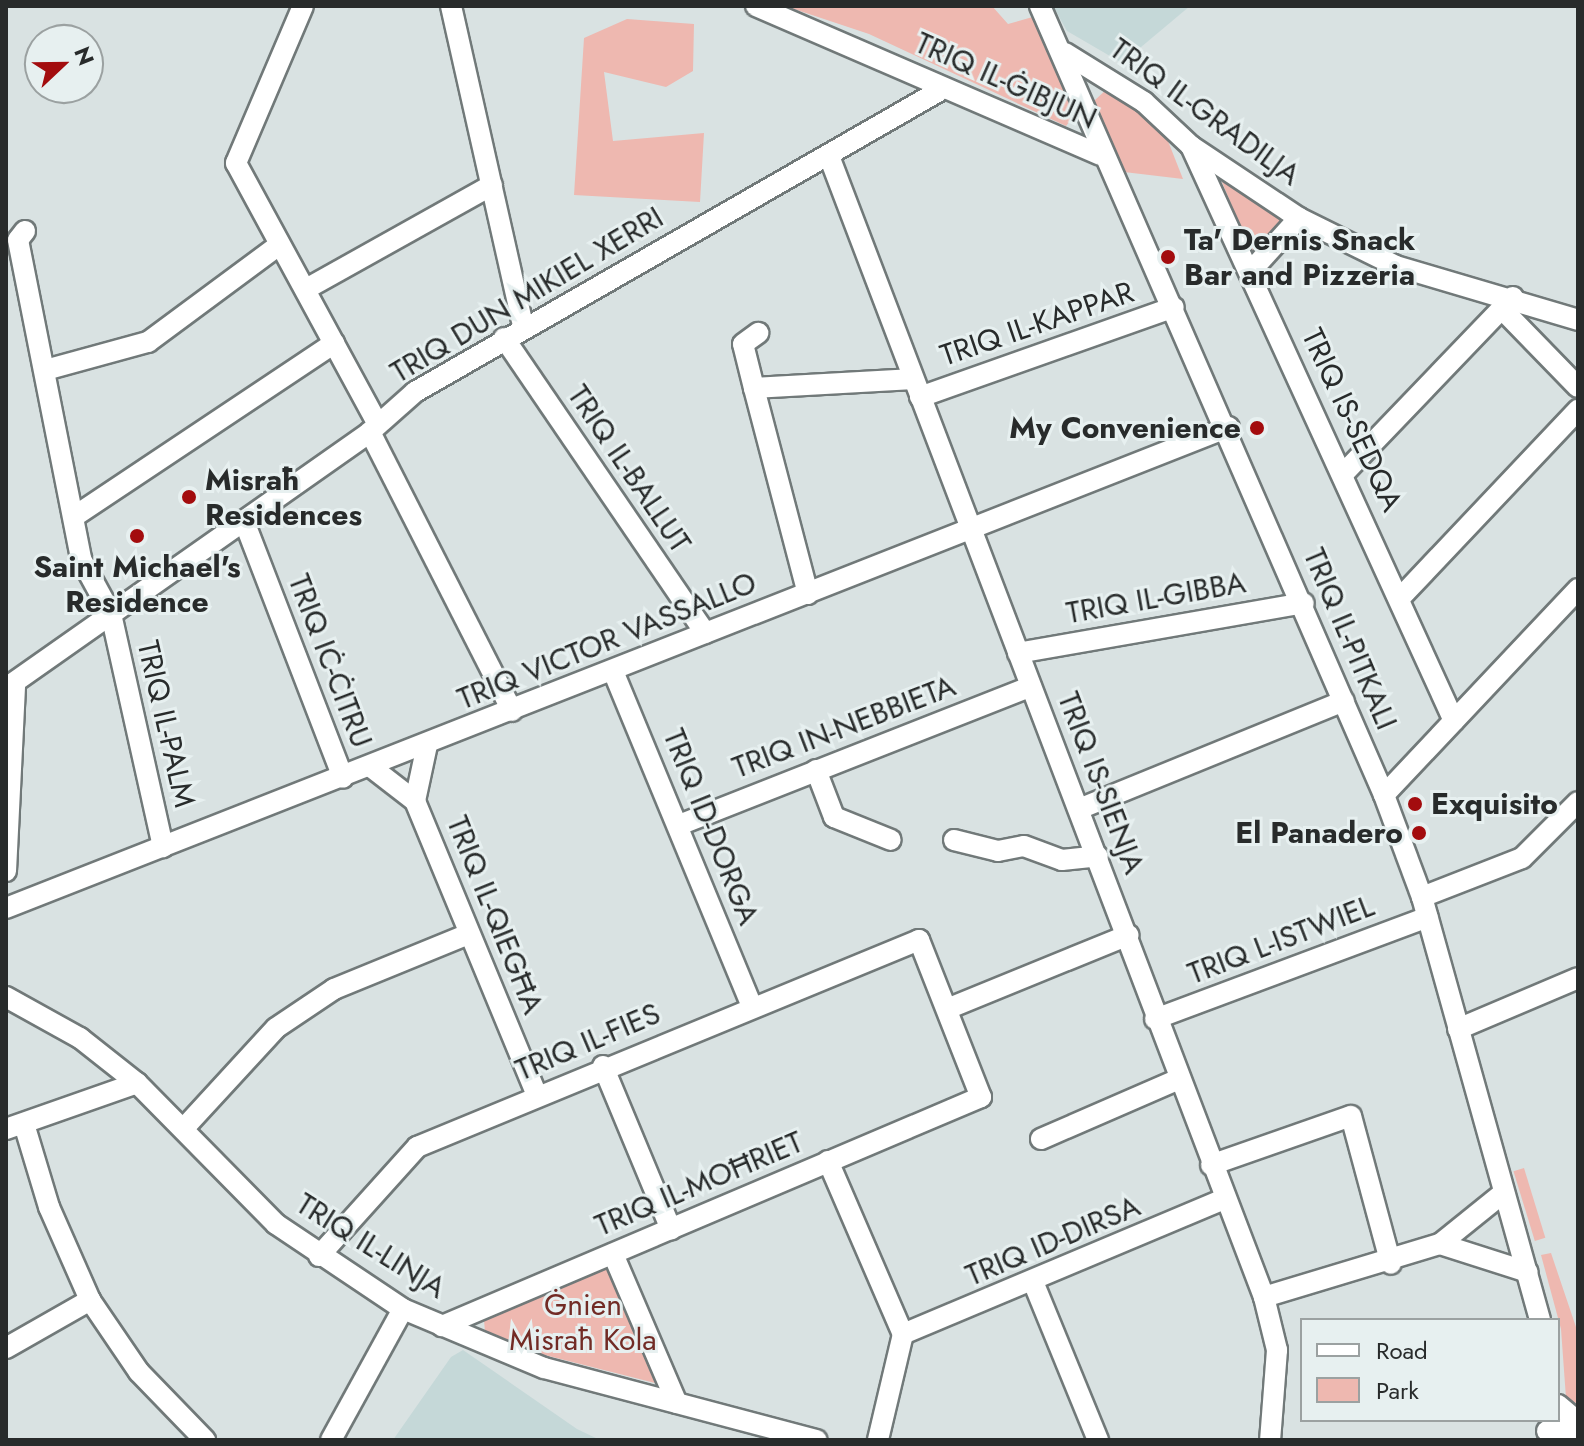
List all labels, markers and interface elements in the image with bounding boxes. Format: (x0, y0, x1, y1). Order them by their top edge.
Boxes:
north arrow (24, 24, 104, 104)
street label: TRIQ IL-ĠIBJUN (910, 25, 1102, 137)
street label: TRIQ IL-GRADILJA (1103, 31, 1307, 193)
text: N (66, 42, 103, 70)
street label: TRIQ DUN MIKIEL XERRI (384, 199, 670, 391)
place label: Ta' Dernis Snack Bar and Pizzeria (1184, 222, 1415, 292)
marker: Ta' Dernis Snack Bar and Pizzeria (1159, 248, 1177, 266)
street label: TRIQ IL-KAPPAR (936, 274, 1138, 374)
street label: TRIQ IS-SEDQA (1294, 323, 1410, 517)
street label: TRIQ IL-BALLUT (560, 379, 698, 559)
place label: My Convenience (1009, 410, 1241, 446)
marker: My Convenience (1248, 419, 1266, 437)
place label: Misraħ Residences (205, 462, 362, 532)
marker: Misraħ Residences (180, 488, 198, 506)
marker: Saint Michael's Residence (128, 527, 146, 545)
street label: TRIQ IL-PITKALI (1296, 543, 1404, 735)
place label: Saint Michael's Residence (33, 549, 241, 620)
street label: TRIQ VICTOR VASSALLO (453, 565, 761, 717)
street label: TRIQ IL-GIBBA (1064, 565, 1248, 631)
street label: TRIQ IĊ-ĊITRU (281, 569, 379, 753)
street label: TRIQ IL-PALM (129, 637, 203, 811)
street label: TRIQ IN-NEBBIETA (728, 668, 960, 786)
street label: TRIQ IS-SIENJA (1050, 687, 1152, 879)
street label: TRIQ ID-DORGA (655, 724, 767, 930)
place label: Exquisito (1431, 786, 1558, 822)
marker: Exquisito (1406, 795, 1424, 813)
street label: TRIQ IL-QIEGĦA (439, 811, 551, 1019)
place label: El Panadero (1235, 815, 1403, 851)
marker: El Panadero (1410, 824, 1428, 842)
street label: TRIQ L-ISTWIEL (1183, 888, 1379, 992)
street label: TRIQ IL-FIES (510, 995, 666, 1089)
street label: TRIQ IL-MOĦRIET (590, 1124, 808, 1244)
street label: TRIQ IL-LINJA (290, 1186, 452, 1306)
street label: TRIQ ID-DIRSA (961, 1188, 1145, 1294)
park label: Ġnien Misraħ Kola (509, 1287, 657, 1358)
legend (1300, 1318, 1560, 1422)
text: Road (1376, 1333, 1428, 1368)
text: Park (1376, 1373, 1419, 1408)

